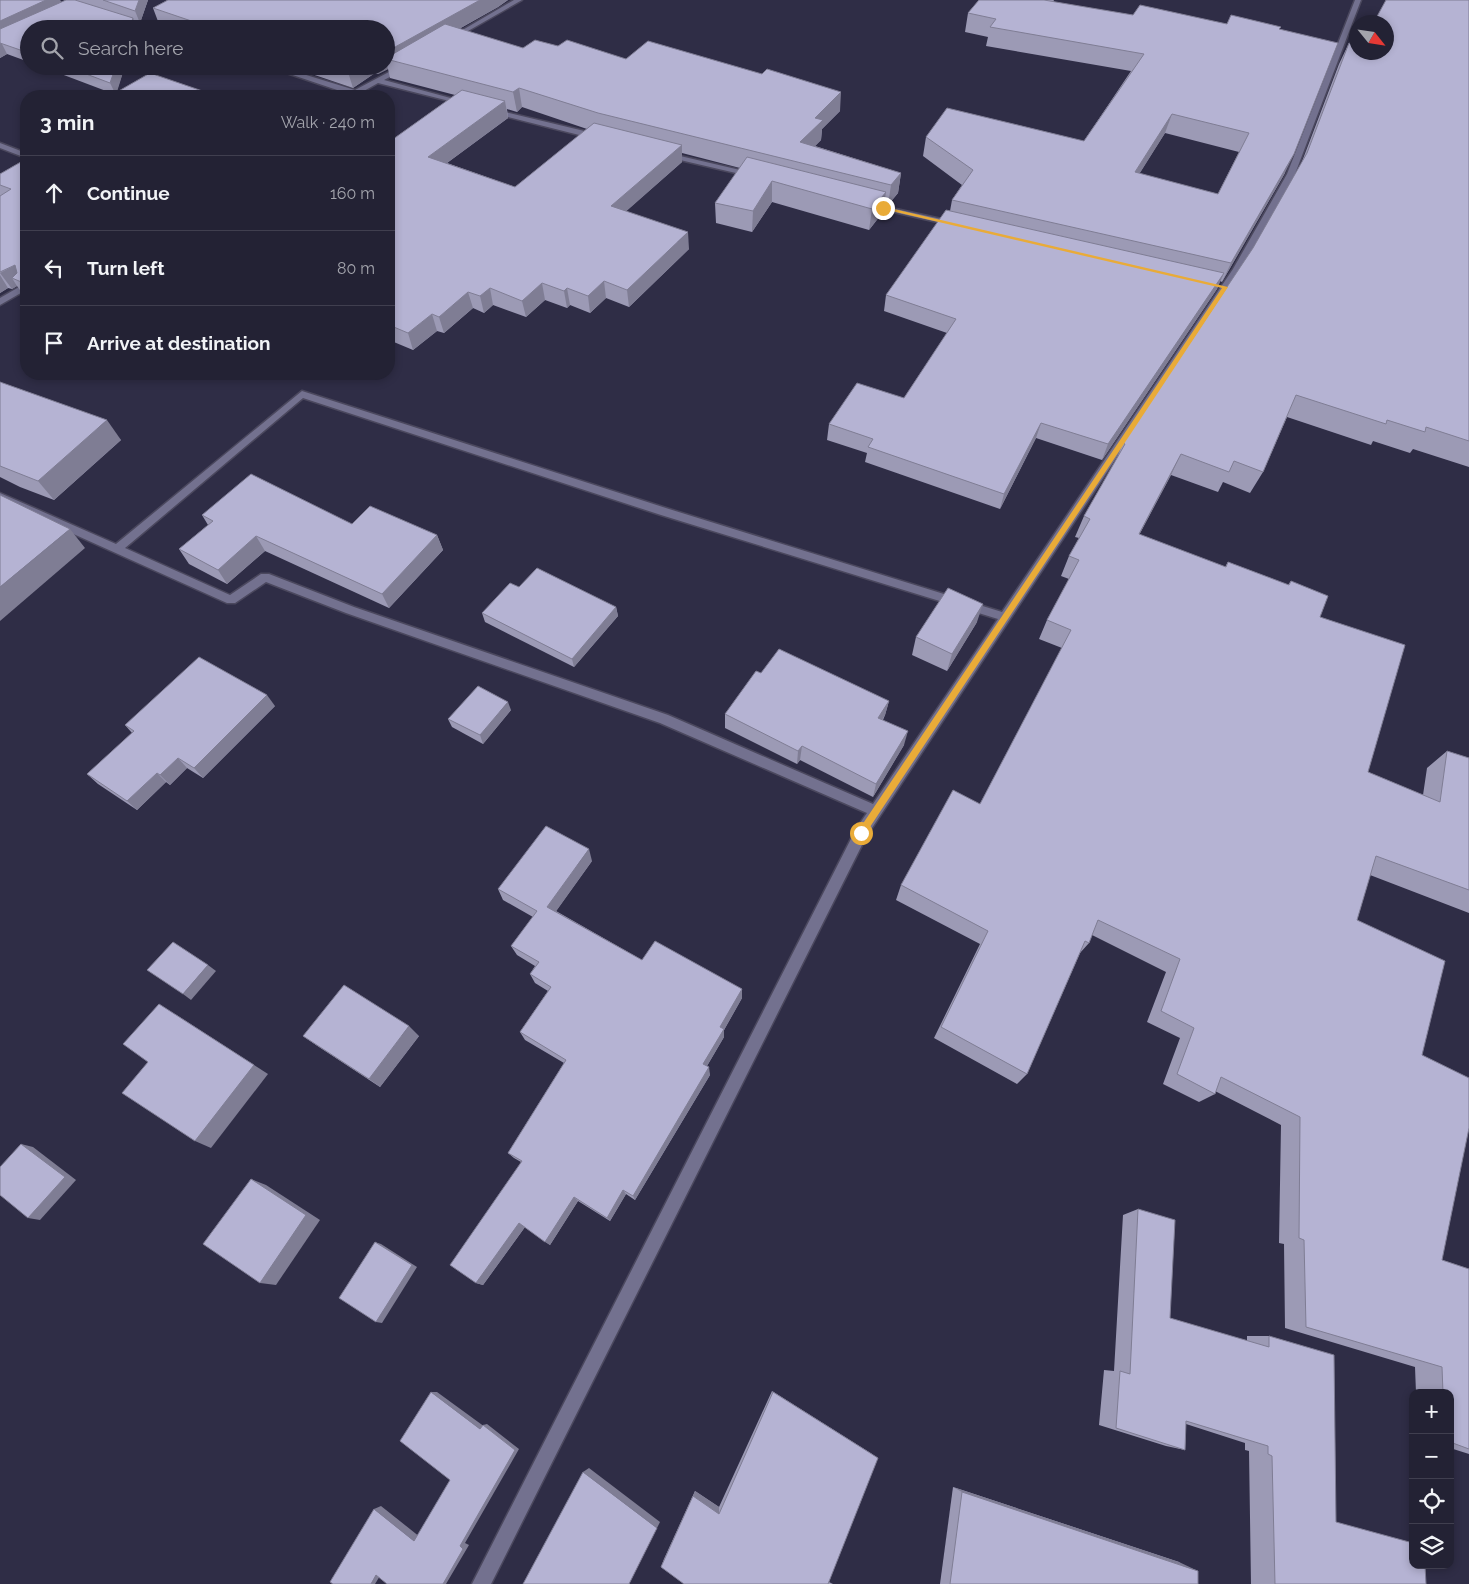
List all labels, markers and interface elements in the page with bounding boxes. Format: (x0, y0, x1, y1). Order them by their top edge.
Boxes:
north arrow (1349, 15, 1394, 60)
search box (20, 20, 395, 75)
icon: search (38, 34, 66, 62)
text: Search here (78, 37, 184, 59)
text: 3 min (40, 110, 94, 135)
text: Walk · 240 m (281, 113, 375, 132)
icon: ahead (40, 179, 68, 207)
text: Continue (87, 182, 170, 204)
text: 160 m (330, 184, 375, 203)
route end (872, 197, 895, 220)
icon: left (40, 254, 68, 282)
text: Turn left (87, 257, 164, 279)
text: 80 m (337, 259, 375, 278)
icon: arrive (40, 329, 68, 357)
text: Arrive at destination (87, 332, 271, 354)
route start (850, 822, 873, 845)
map controls (1409, 1389, 1454, 1569)
button: + (1409, 1389, 1454, 1434)
button: − (1409, 1434, 1454, 1479)
button: locate (1409, 1479, 1454, 1524)
button: layers (1409, 1524, 1454, 1569)

